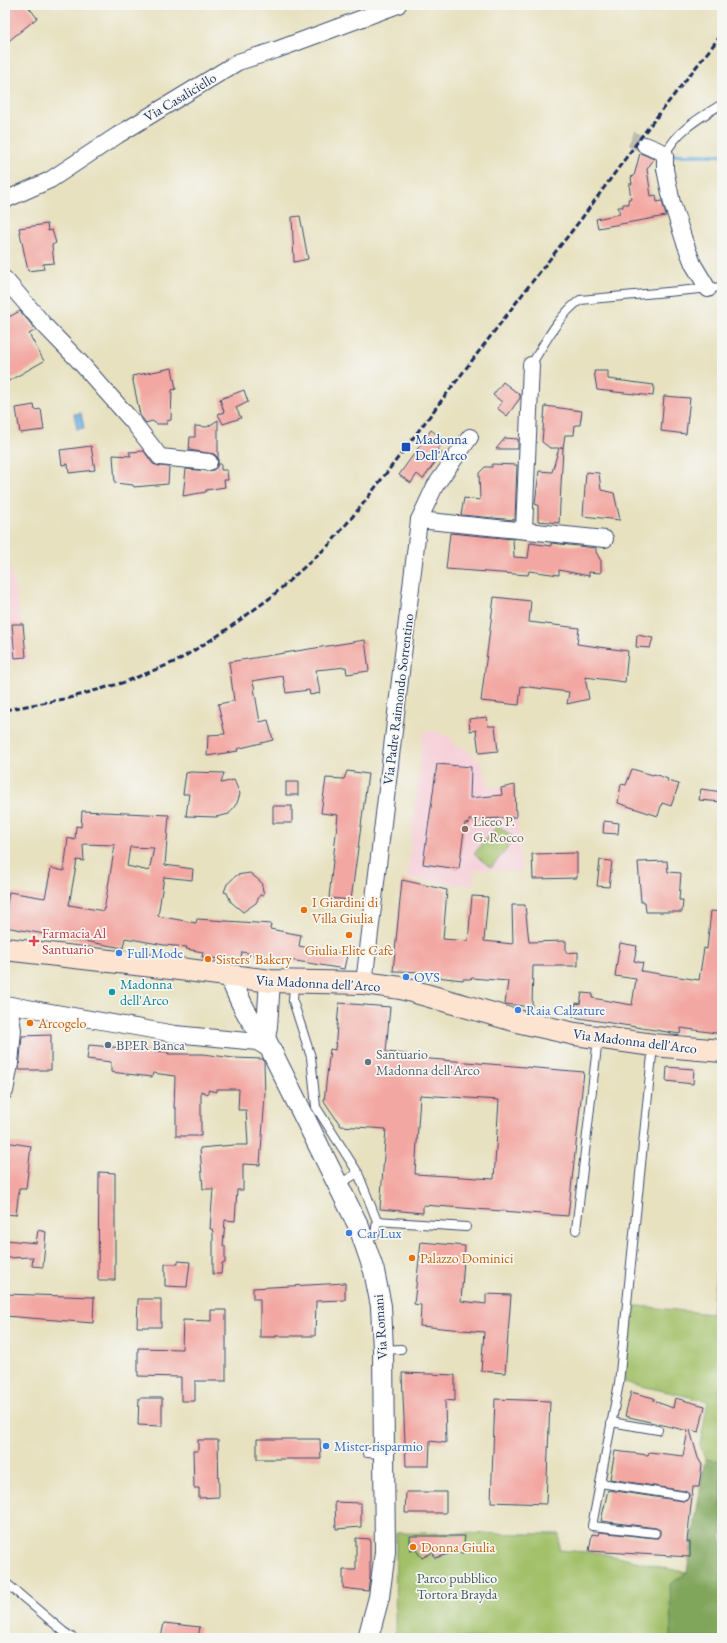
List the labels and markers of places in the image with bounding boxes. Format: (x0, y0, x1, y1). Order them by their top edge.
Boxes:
place label: Madonna Dell'Arco (415, 430, 468, 464)
marker: Madonna Dell'Arco (400, 441, 412, 453)
place label: Liceo P. G. Rocco (473, 812, 524, 846)
marker: Liceo P. G. Rocco (460, 824, 470, 834)
place label: I Giardini di Villa Giulia (312, 893, 379, 927)
marker: I Giardini di Villa Giulia (299, 905, 309, 915)
place label: Farmacia Al Santuario (42, 924, 107, 958)
marker: Giulia Elite Cafè (344, 930, 354, 940)
marker: Farmacia Al Santuario (29, 936, 39, 946)
place label: Giulia Elite Cafè (305, 941, 394, 959)
place label: Full Mode (127, 944, 183, 962)
marker: Full Mode (114, 948, 124, 958)
place label: Sisters' Bakery (216, 950, 293, 968)
marker: Sisters' Bakery (203, 954, 213, 964)
place label: OVS (414, 968, 440, 986)
marker: OVS (401, 972, 411, 982)
place label: Madonna dell'Arco (120, 975, 173, 1009)
marker: Madonna dell'Arco (107, 987, 117, 997)
place label: Raia Calzature (526, 1001, 606, 1019)
marker: Raia Calzature (513, 1005, 523, 1015)
place label: Arcogelo (37, 1014, 87, 1032)
marker: Arcogelo (25, 1018, 35, 1028)
place label: BPER Banca (116, 1036, 185, 1054)
marker: BPER Banca (103, 1040, 113, 1050)
place label: Santuario Madonna dell'Arco (376, 1045, 480, 1079)
marker: Santuario Madonna dell'Arco (363, 1057, 373, 1067)
place label: Car Lux (357, 1224, 402, 1242)
marker: Car Lux (344, 1228, 354, 1238)
place label: Palazzo Dominici (420, 1249, 514, 1267)
marker: Palazzo Dominici (407, 1253, 417, 1263)
place label: Mister risparmio (334, 1437, 423, 1455)
marker: Mister risparmio (321, 1441, 331, 1451)
place label: Donna Giulia (421, 1538, 495, 1556)
marker: Donna Giulia (408, 1542, 418, 1552)

